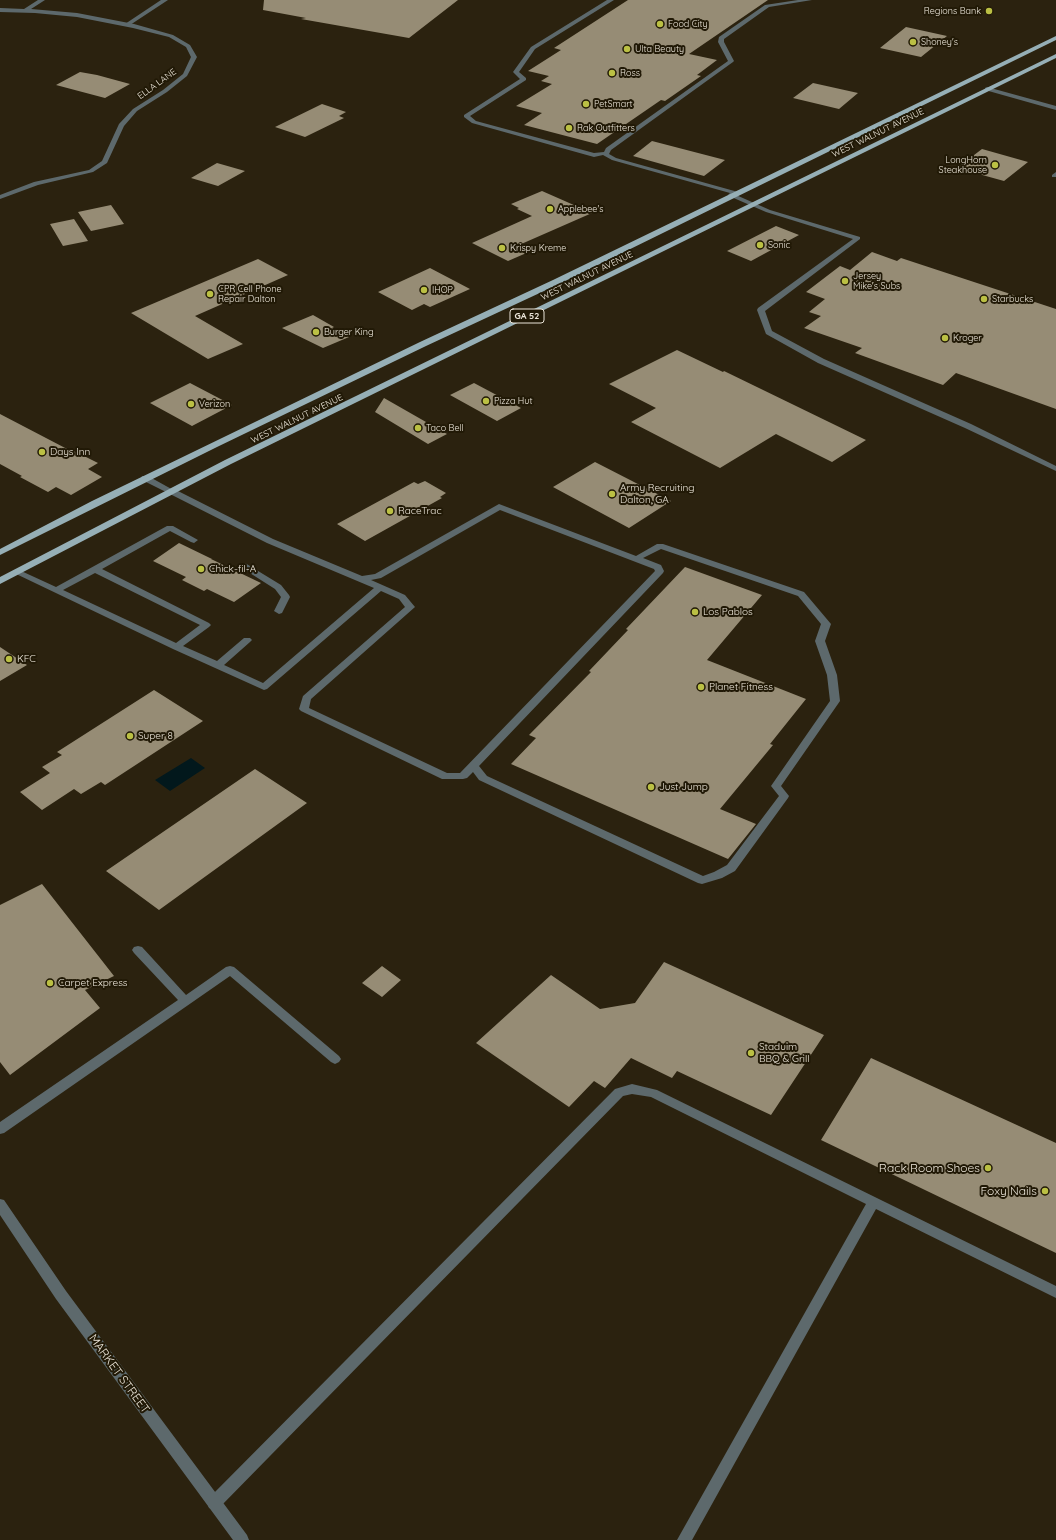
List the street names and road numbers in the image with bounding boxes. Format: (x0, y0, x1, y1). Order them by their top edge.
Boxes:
street label: ELLA LANE (136, 66, 178, 102)
street label: WEST WALNUT AVENUE (830, 106, 926, 160)
street label: WEST WALNUT AVENUE (539, 249, 635, 303)
road number: GA 52 (510, 309, 544, 323)
street label: WEST WALNUT AVENUE (249, 392, 345, 446)
street label: MARKET STREET (86, 1332, 152, 1416)

